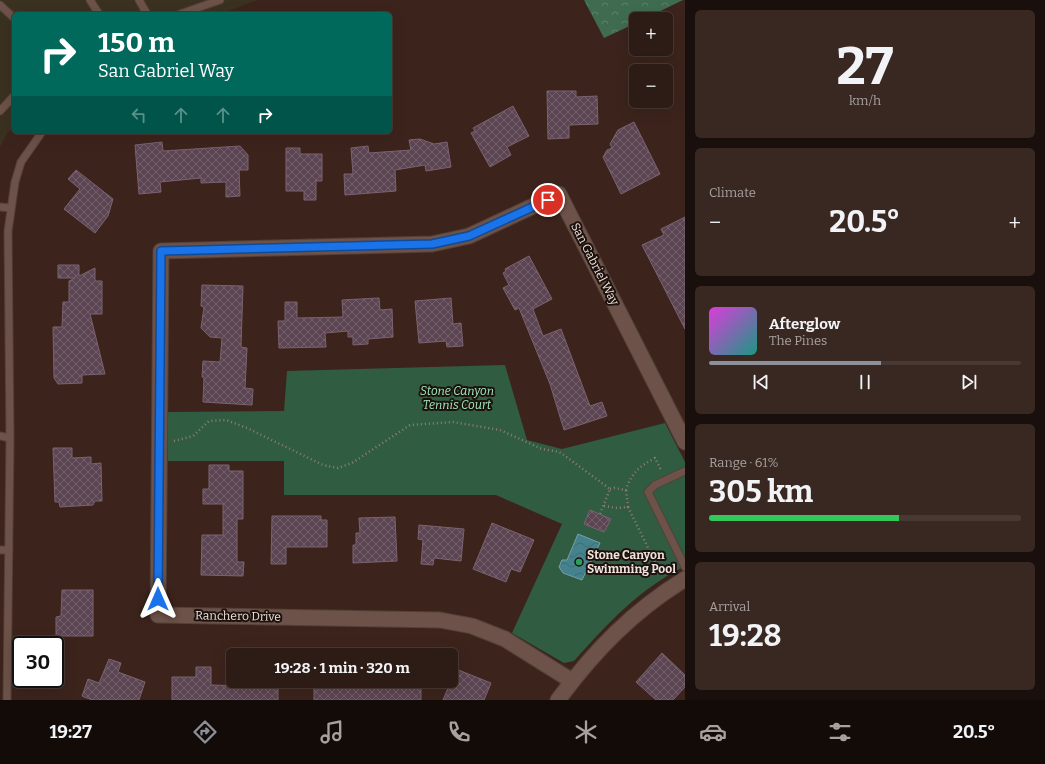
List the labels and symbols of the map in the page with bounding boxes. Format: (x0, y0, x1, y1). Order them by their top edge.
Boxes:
pin (531, 183, 565, 217)
street label: San Gabriel Way (568, 220, 622, 308)
park label: Stone Canyon Tennis Court (420, 384, 494, 412)
place label: Stone Canyon Swimming Pool (587, 548, 676, 576)
marker: Stone Canyon Swimming Pool (574, 557, 584, 567)
position arrow (137, 578, 179, 620)
street label: Ranchero Drive (195, 608, 281, 624)
speed limit sign: 30 (12, 636, 64, 688)

